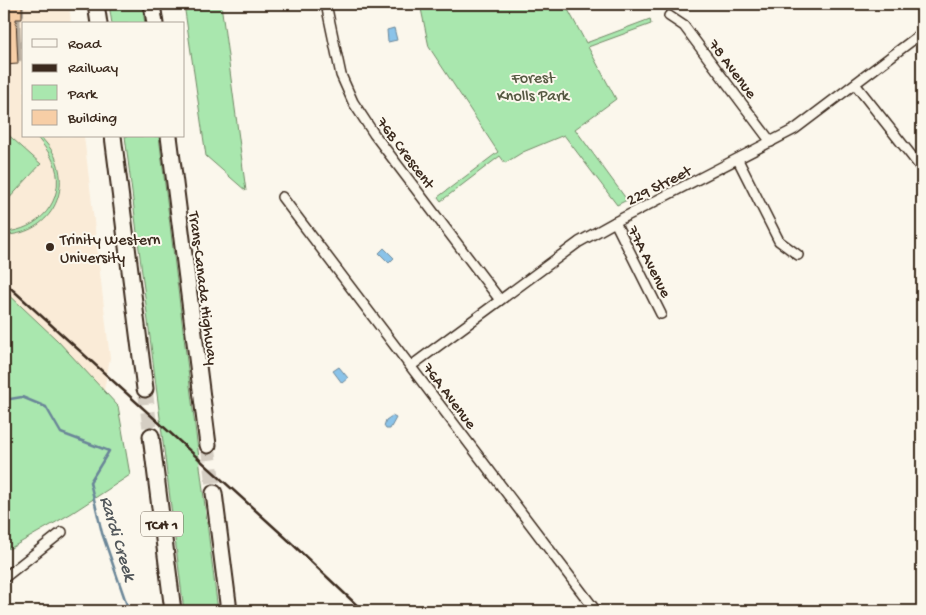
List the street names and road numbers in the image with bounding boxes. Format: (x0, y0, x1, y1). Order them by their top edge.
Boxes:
street label: 78 Avenue (702, 36, 760, 104)
street label: 76B Crescent (371, 114, 438, 195)
street label: 229 Street (624, 162, 696, 212)
street label: Trans-Canada Highway (183, 209, 220, 367)
street label: 77A Avenue (621, 223, 674, 302)
street label: 76A Avenue (417, 360, 480, 434)
road number: TCH 1 (141, 512, 183, 536)

